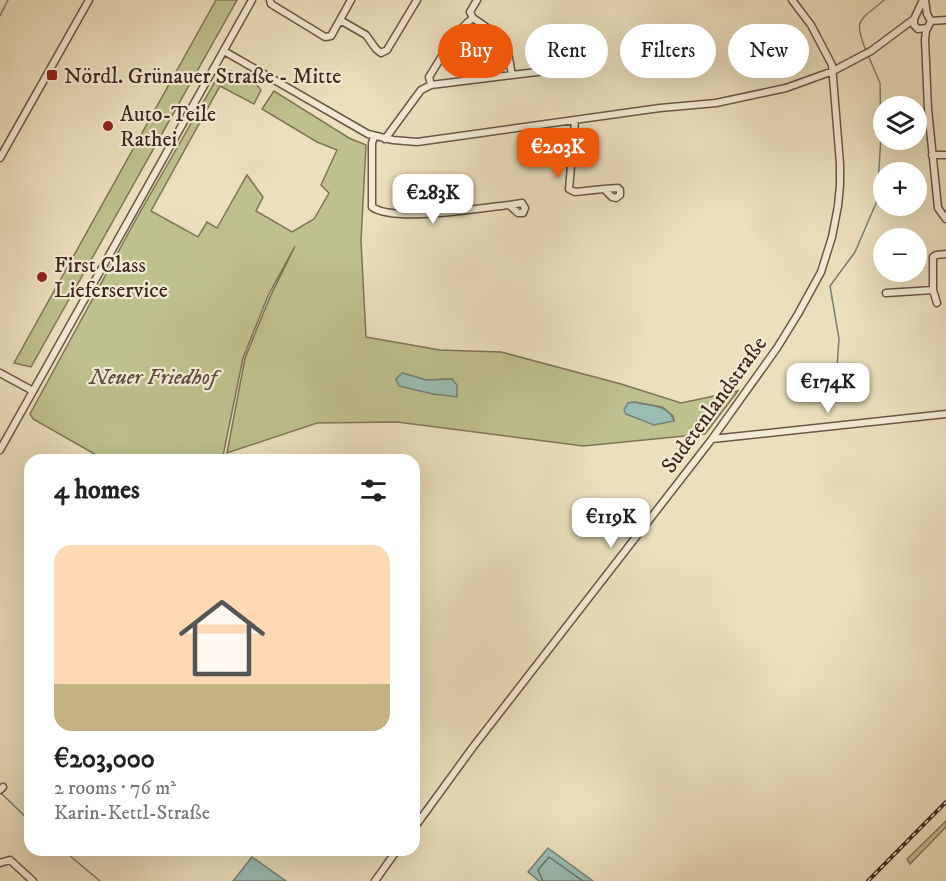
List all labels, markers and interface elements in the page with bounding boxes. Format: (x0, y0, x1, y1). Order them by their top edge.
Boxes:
chip: Buy (438, 24, 513, 78)
chip: Rent (525, 24, 608, 78)
chip: Filters (620, 24, 716, 78)
chip: New (728, 24, 809, 78)
place label: Nördl. Grünauer Straße - Mitte (64, 63, 341, 90)
marker: Nördl. Grünauer Straße - Mitte (45, 68, 59, 82)
map controls (873, 96, 927, 282)
button: layers (873, 96, 927, 150)
place label: Auto-Teile Rathei (120, 101, 216, 153)
marker: Auto-Teile Rathei (101, 119, 115, 133)
pin: €203K (516, 128, 600, 179)
text: €203K (531, 135, 585, 160)
button: + (873, 162, 927, 216)
pin: €283K (391, 174, 475, 225)
text: €283K (406, 181, 460, 206)
button: − (873, 228, 927, 282)
place label: First Class Lieferservice (54, 252, 168, 304)
marker: First Class Lieferservice (35, 270, 49, 284)
street label: Sudetenlandstraße (656, 331, 773, 479)
pin: €174K (786, 363, 870, 414)
park label: Neuer Friedhof (87, 364, 222, 391)
text: €174K (801, 370, 855, 395)
text: 4 homes (54, 474, 140, 507)
icon: filters (357, 474, 390, 507)
pin: €119K (569, 498, 653, 549)
text: €119K (586, 505, 636, 530)
icon: home (168, 584, 276, 692)
text: €203,000 (54, 743, 155, 776)
text: 2 rooms · 76 m² (54, 776, 176, 801)
text: Karin-Kettl-Straße (54, 801, 210, 826)

